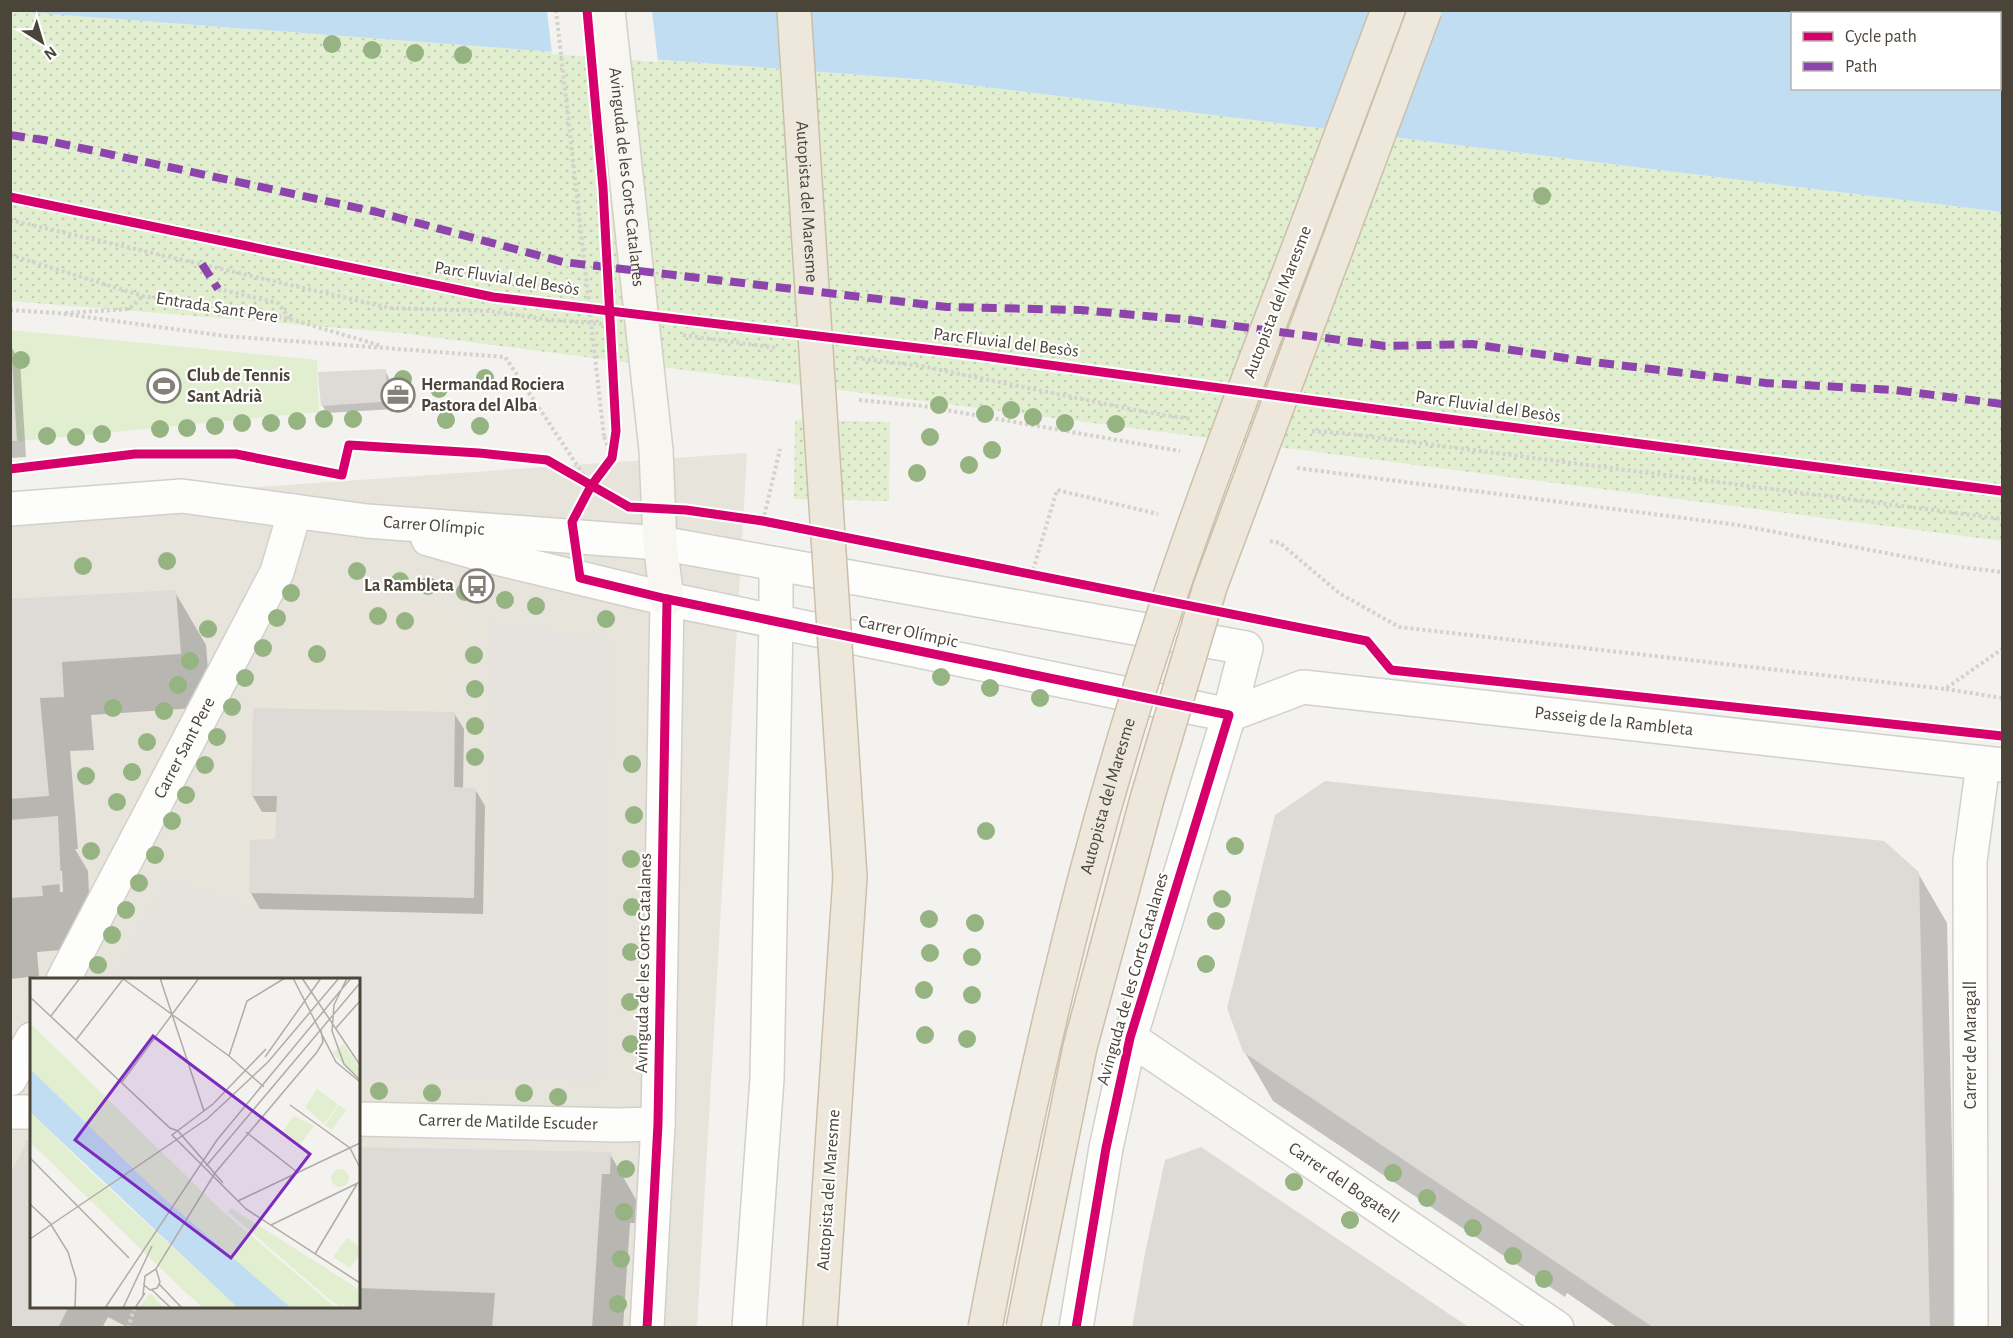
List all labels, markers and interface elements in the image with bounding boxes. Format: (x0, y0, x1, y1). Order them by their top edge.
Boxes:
north arrow (12, 12, 72, 72)
legend (1791, 12, 2001, 90)
text: Cycle path (1845, 28, 1917, 46)
text: N (41, 43, 60, 63)
text: Path (1845, 58, 1877, 76)
street label: Avinguda de les Corts Catalanes (605, 66, 647, 288)
street label: Autopista del Maresme (792, 120, 821, 283)
street label: Autopista del Maresme (1241, 223, 1315, 381)
street label: Parc Fluvial del Besòs (433, 259, 581, 299)
street label: Entrada Sant Pere (155, 289, 279, 327)
street label: Parc Fluvial del Besòs (932, 325, 1080, 361)
place label: Club de Tennis Sant Adrià (187, 367, 290, 406)
sports icon: Club de Tennis Sant Adrià (146, 368, 182, 404)
place label: Hermandad Rociera Pastora del Alba (421, 376, 565, 415)
office icon: Hermandad Rociera Pastora del Alba (380, 377, 416, 413)
street label: Parc Fluvial del Besòs (1414, 388, 1562, 426)
street label: Carrer Olímpic (382, 513, 485, 539)
bus stop icon: La Rambleta (459, 568, 495, 604)
place label: La Rambleta (364, 577, 454, 595)
street label: Carrer Olímpic (857, 613, 959, 651)
street label: Carrer Sant Pere (151, 694, 219, 802)
street label: Passeig de la Rambleta (1534, 704, 1694, 739)
street label: Autopista del Maresme (1077, 716, 1139, 876)
street label: Avinguda de les Corts Catalanes (633, 853, 655, 1073)
street label: Avinguda de les Corts Catalanes (1094, 871, 1172, 1087)
inset map (30, 978, 360, 1308)
street label: Carrer de Maragall (1962, 981, 1980, 1109)
street label: Autopista del Maresme (814, 1109, 844, 1271)
street label: Carrer de Matilde Escuder (418, 1111, 598, 1134)
street label: Carrer del Bogatell (1285, 1139, 1402, 1227)

